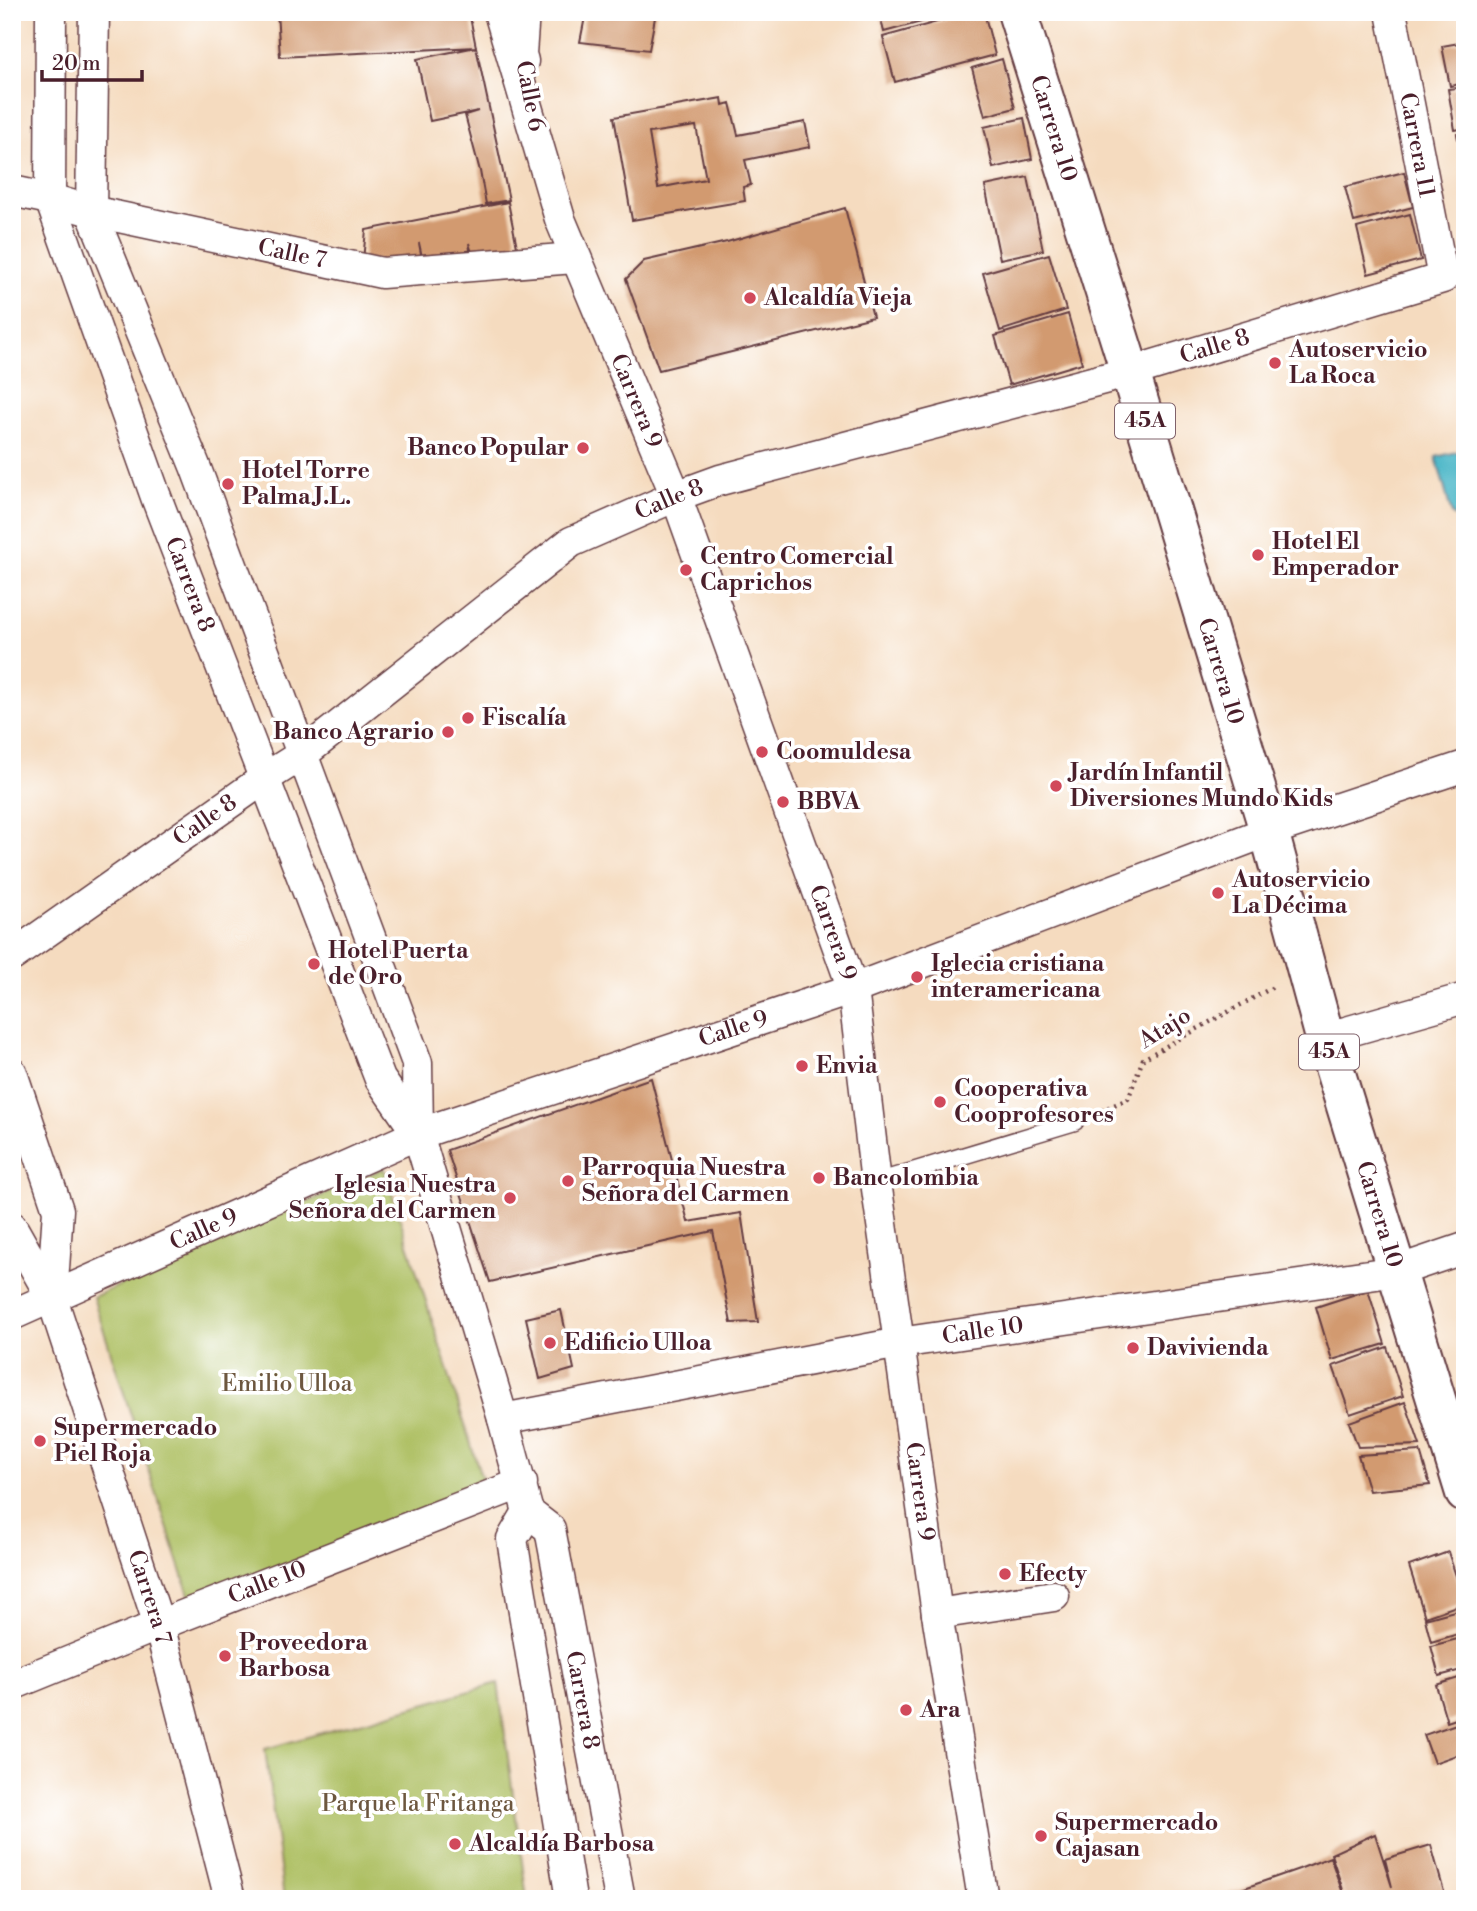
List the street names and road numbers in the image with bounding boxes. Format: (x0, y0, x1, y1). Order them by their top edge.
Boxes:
street label: Calle 6 (509, 58, 551, 134)
street label: Carrera 10 (1024, 72, 1083, 185)
street label: Carrera 11 (1393, 90, 1441, 200)
street label: Calle 7 (255, 233, 329, 275)
street label: Calle 8 (1177, 323, 1253, 370)
street label: Carrera 9 (604, 350, 668, 452)
road number: 45A (1115, 404, 1175, 438)
street label: Calle 8 (631, 473, 707, 526)
street label: Carrera 8 (159, 533, 221, 636)
street label: Carrera 10 (1191, 615, 1250, 728)
street label: Calle 8 (168, 788, 242, 852)
street label: Carrera 9 (803, 881, 863, 984)
street label: Atajo (1133, 1001, 1196, 1055)
street label: Calle 9 (695, 1004, 772, 1053)
road number: 45A (1299, 1034, 1359, 1070)
street label: Carrera 10 (1350, 1158, 1409, 1271)
street label: Calle 9 (165, 1202, 242, 1257)
street label: Calle 10 (940, 1311, 1025, 1351)
street label: Carrera 9 (899, 1440, 941, 1543)
street label: Carrera 7 (121, 1546, 177, 1647)
street label: Calle 10 (224, 1555, 310, 1611)
street label: Carrera 8 (559, 1649, 605, 1752)

